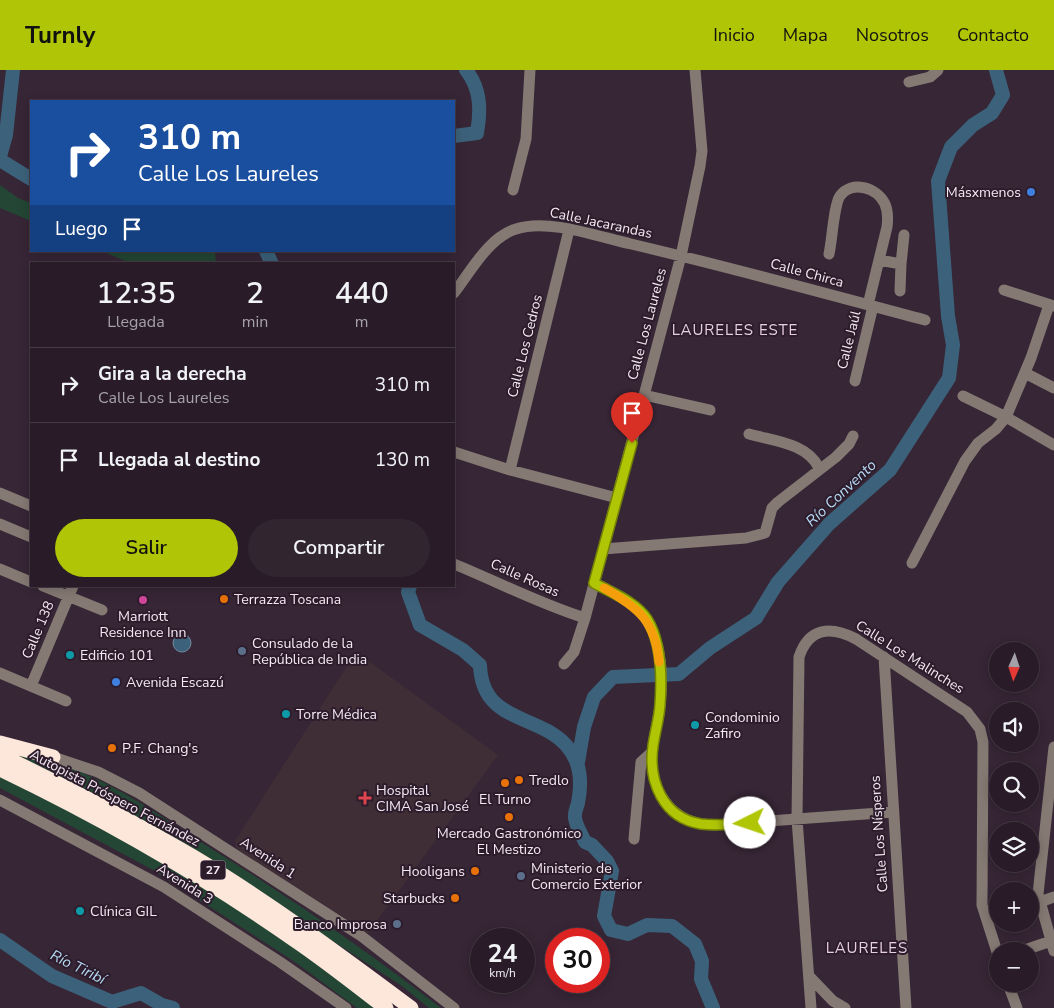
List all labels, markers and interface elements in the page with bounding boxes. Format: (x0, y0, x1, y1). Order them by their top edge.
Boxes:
text: Turnly (25, 19, 95, 51)
text: Inicio (713, 23, 755, 47)
text: Mapa (783, 23, 828, 47)
text: Nosotros (856, 23, 929, 47)
text: Contacto (957, 23, 1029, 47)
text: 310 m (138, 114, 241, 161)
icon: right (55, 120, 120, 185)
text: Calle Los Laureles (138, 159, 319, 189)
place label: Másxmenos (946, 183, 1021, 202)
marker: Másxmenos (1025, 186, 1037, 198)
street label: Calle Jacarandas (548, 203, 654, 243)
icon: arrive (118, 215, 146, 243)
text: Luego (55, 216, 108, 242)
street label: Calle Chirca (768, 254, 846, 292)
street label: Calle Los Laureles (623, 266, 671, 382)
text: 12:35 (96, 273, 175, 314)
text: 2 (246, 273, 264, 314)
text: 440 (335, 273, 389, 314)
street label: Calle Los Cedros (503, 292, 547, 399)
street label: Calle Jaúl (833, 308, 866, 371)
text: Llegada (107, 311, 165, 333)
text: min (242, 311, 268, 333)
text: m (355, 311, 369, 333)
district label: LAURELES ESTE (672, 320, 798, 340)
text: Gira a la derecha (98, 361, 247, 387)
icon: right (55, 371, 83, 399)
text: 310 m (375, 372, 430, 398)
text: Calle Los Laureles (98, 387, 229, 409)
pin (611, 392, 653, 443)
icon: arrive (618, 399, 646, 427)
icon: arrive (55, 446, 83, 474)
text: Llegada al destino (98, 447, 260, 473)
text: 130 m (375, 447, 430, 473)
water label: Río Convento (801, 455, 881, 531)
button: Salir (55, 519, 238, 577)
button: Compartir (248, 519, 430, 577)
street label: Calle Rosas (487, 554, 563, 602)
place label: Terrazza Toscana (234, 590, 341, 609)
marker: Terrazza Toscana (218, 593, 230, 605)
marker: Marriott Residence Inn (137, 594, 149, 606)
street label: Calle 138 (17, 598, 59, 662)
place label: Marriott Residence Inn (99, 607, 187, 642)
street label: Calle Los Malinches (852, 616, 968, 698)
place label: Consulado de la República de India (252, 634, 367, 669)
north arrow (989, 642, 1039, 692)
map controls (989, 642, 1039, 992)
marker: Consulado de la República de India (236, 645, 248, 657)
place label: Edificio 101 (80, 646, 154, 665)
marker: Edificio 101 (64, 649, 76, 661)
place label: Avenida Escazú (126, 673, 224, 692)
marker: Avenida Escazú (110, 676, 122, 688)
button: sound (989, 702, 1039, 752)
place label: Torre Médica (296, 705, 377, 724)
marker: Torre Médica (280, 708, 292, 720)
place label: Condominio Zafiro (705, 708, 780, 743)
marker: Condominio Zafiro (689, 719, 701, 731)
place label: P.F. Chang's (122, 739, 198, 758)
marker: P.F. Chang's (106, 742, 118, 754)
street label: Autopista Próspero Fernández (27, 745, 204, 851)
button: search (989, 762, 1039, 812)
place label: Tredlo (529, 771, 569, 790)
marker: Tredlo (513, 774, 525, 786)
street label: Calle Los Nísperos (865, 775, 893, 893)
marker: El Turno (499, 777, 511, 789)
place label: Hospital CIMA San José (376, 781, 469, 816)
place label: El Turno (479, 790, 531, 809)
marker: Hospital CIMA San José (358, 791, 372, 805)
position arrow (723, 796, 775, 848)
marker: Mercado Gastronómico El Mestizo (503, 811, 515, 823)
button: layers (989, 822, 1039, 872)
place label: Mercado Gastronómico El Mestizo (437, 824, 582, 859)
street label: Avenida 1 (236, 833, 300, 883)
street label: Avenida 3 (153, 859, 217, 909)
place label: Ministerio de Comercio Exterior (531, 859, 642, 894)
road number: 27 (200, 860, 226, 880)
place label: Hooligans (401, 862, 465, 881)
marker: Hooligans (469, 865, 481, 877)
marker: Ministerio de Comercio Exterior (515, 870, 527, 882)
button: + (989, 882, 1039, 932)
place label: Starbucks (383, 889, 445, 908)
marker: Starbucks (449, 892, 461, 904)
place label: Clínica GIL (90, 902, 157, 921)
marker: Clínica GIL (74, 905, 86, 917)
place label: Banco Improsa (294, 915, 387, 934)
marker: Banco Improsa (391, 918, 403, 930)
speed limit sign: 30 (545, 928, 610, 993)
text: 24 (487, 937, 518, 971)
district label: LAURELES (826, 938, 908, 958)
button: − (989, 942, 1039, 992)
water label: Río Tiribí (47, 945, 111, 990)
text: km/h (489, 965, 516, 981)

